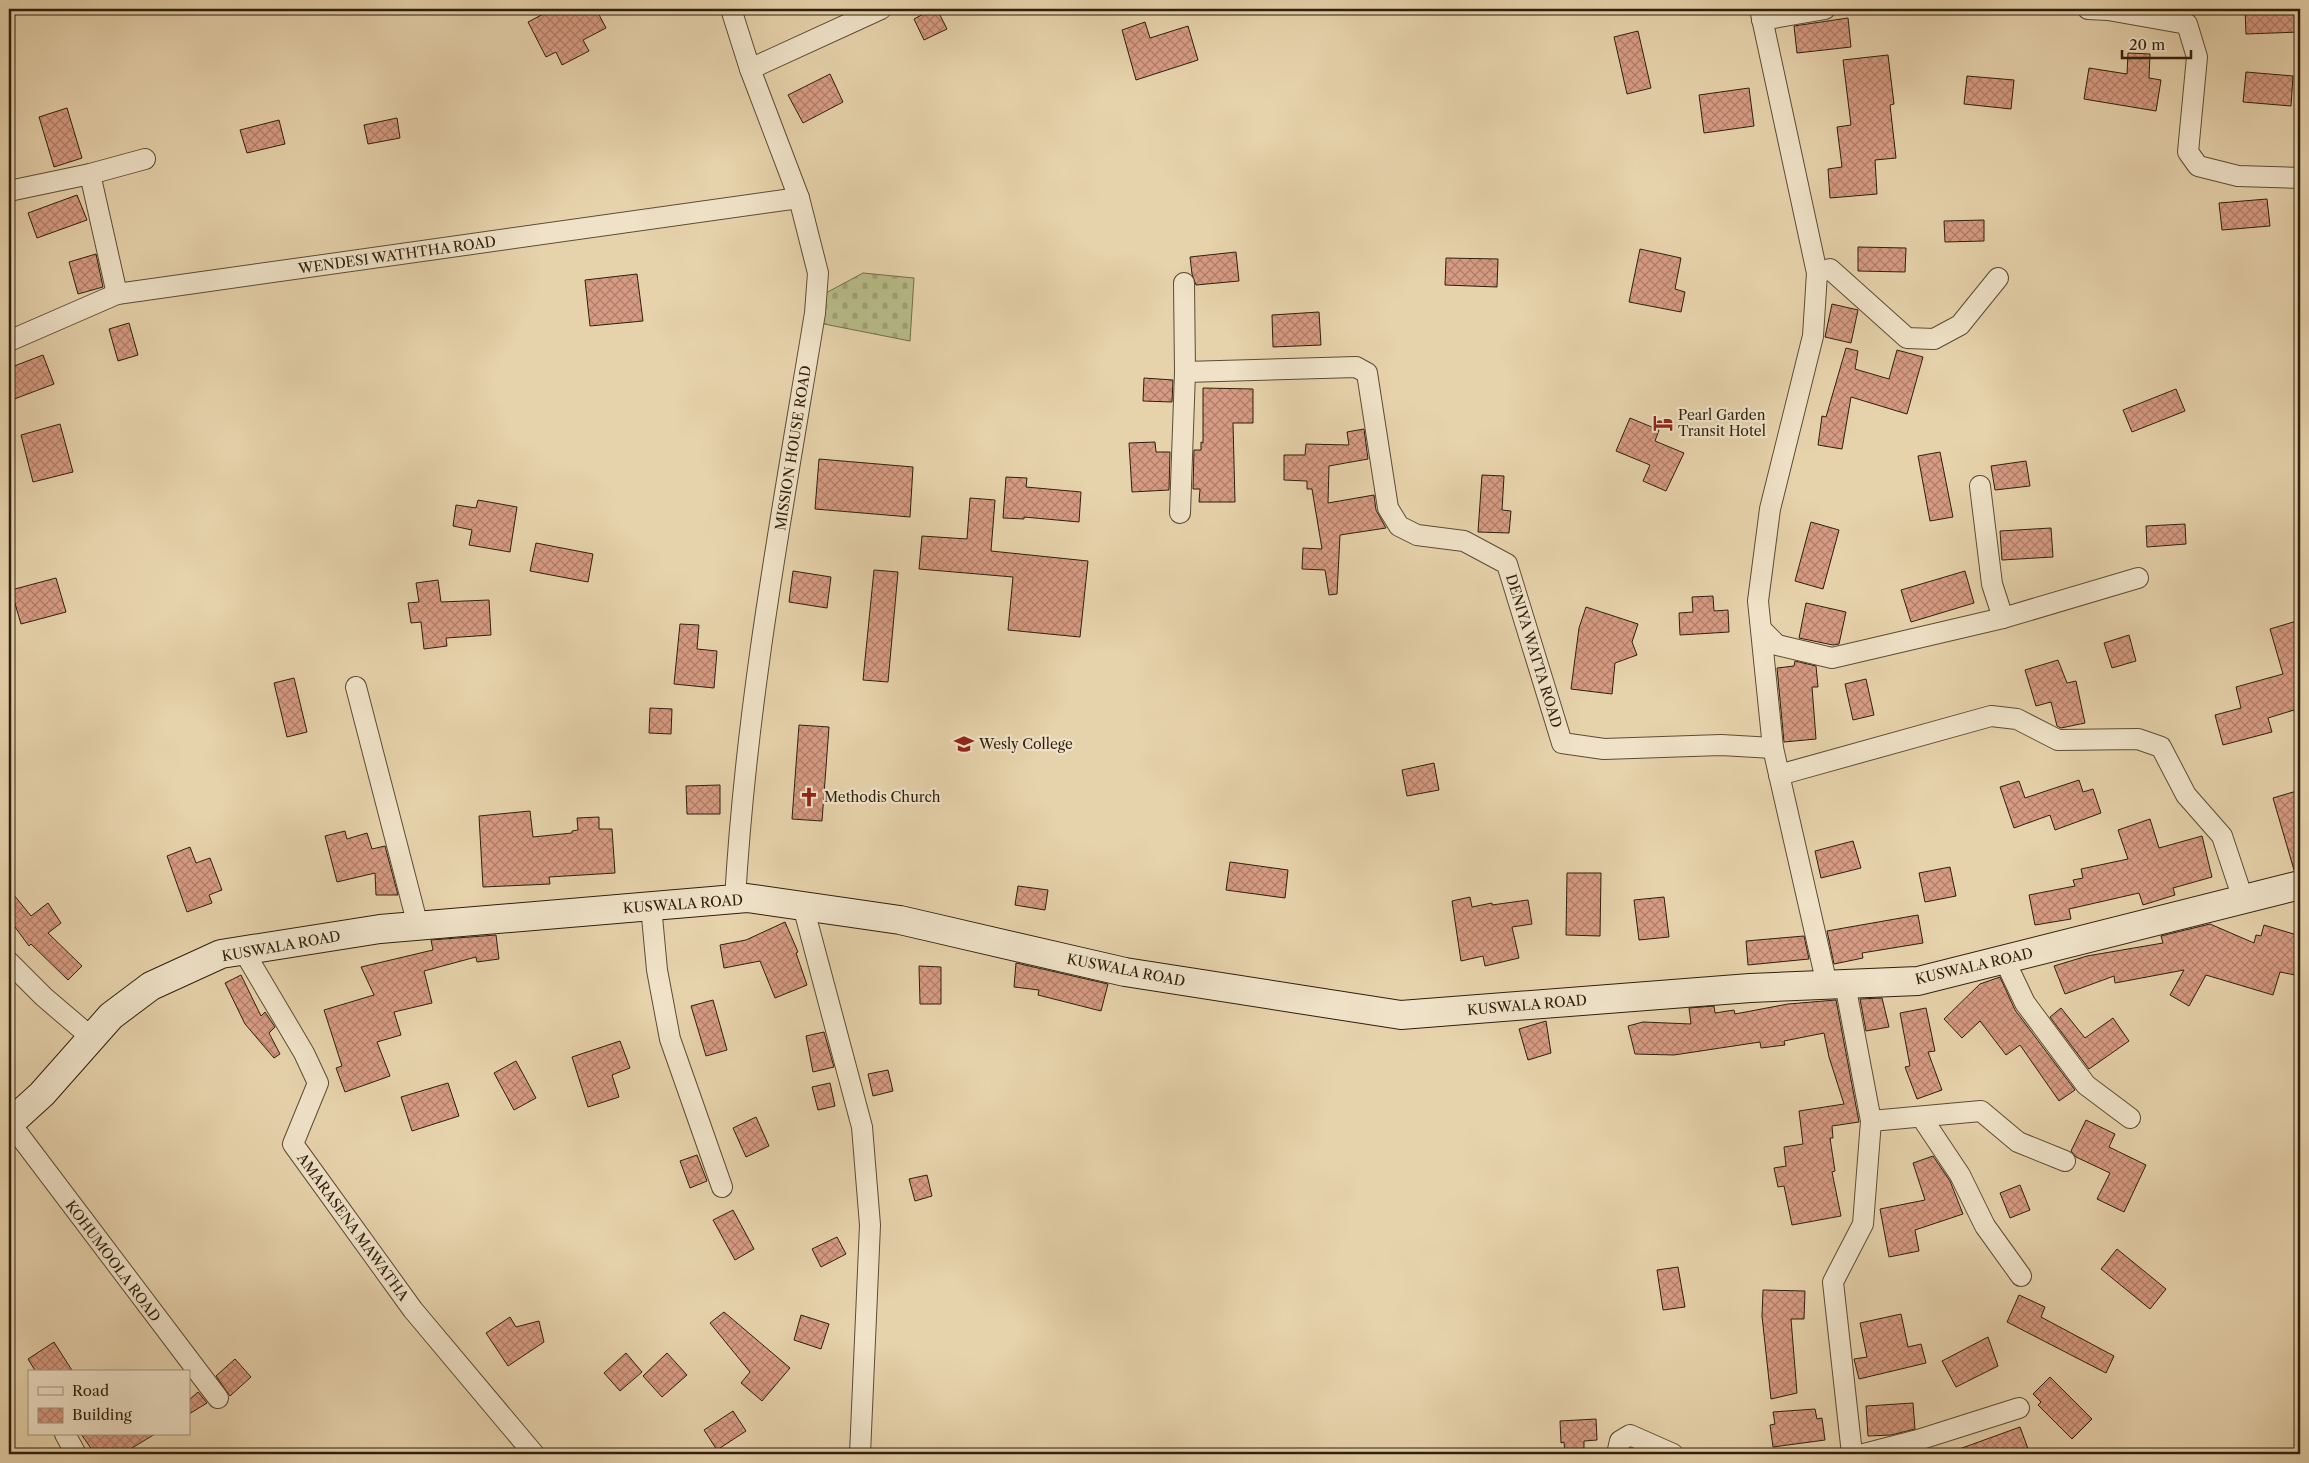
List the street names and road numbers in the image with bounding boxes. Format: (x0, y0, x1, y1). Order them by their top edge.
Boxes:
street label: WENDESI WATHTHA ROAD (296, 232, 497, 278)
street label: MISSION HOUSE ROAD (771, 364, 815, 532)
street label: DENIYA WATTA ROAD (1502, 572, 1566, 730)
street label: KUSWALA ROAD (622, 891, 744, 917)
street label: KUSWALA ROAD (220, 927, 342, 965)
street label: KUSWALA ROAD (1913, 944, 2035, 988)
street label: KUSWALA ROAD (1065, 950, 1187, 990)
street label: KUSWALA ROAD (1466, 991, 1588, 1019)
street label: AMARASENA MAWATHA (293, 1149, 413, 1305)
street label: KOHUMOOLA ROAD (61, 1197, 165, 1325)

